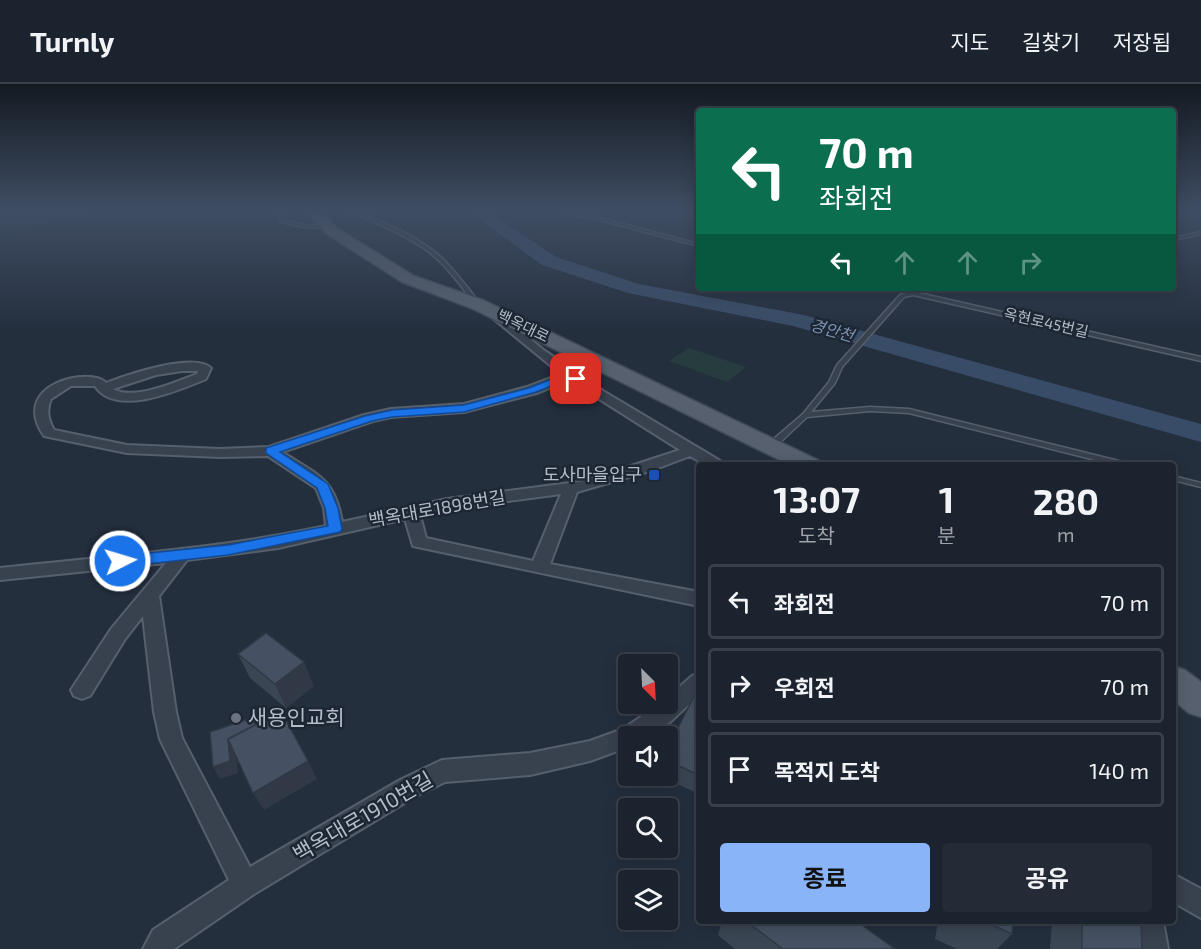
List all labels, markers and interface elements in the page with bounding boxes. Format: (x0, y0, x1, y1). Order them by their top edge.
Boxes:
text: Turnly (30, 24, 114, 58)
text: 지도 (950, 29, 989, 54)
text: 길찾기 (1022, 29, 1080, 54)
text: 저장됨 (1113, 29, 1171, 54)
text: 70 m (819, 126, 914, 176)
icon: left (720, 132, 798, 210)
text: 좌회전 (819, 181, 894, 213)
icon: left (825, 246, 858, 279)
icon: ahead (888, 246, 921, 279)
icon: ahead (951, 246, 984, 279)
icon: right (1014, 246, 1047, 279)
street label: 옥현로45번길 (1002, 304, 1090, 340)
street label: 백옥대로 (495, 305, 552, 345)
water label: 경안천 (808, 314, 858, 345)
pin (550, 353, 601, 404)
icon: arrive (559, 362, 592, 395)
place label: 도사마을입구 (543, 463, 642, 485)
marker: 도사마을입구 (647, 468, 661, 482)
text: 13:07 (773, 477, 860, 520)
text: 1 (939, 477, 954, 520)
text: 280 (1033, 479, 1099, 522)
street label: 백옥대로1898번길 (367, 485, 507, 531)
text: m (1057, 522, 1075, 546)
text: 도착 (798, 523, 835, 547)
text: 분 (937, 523, 956, 547)
position arrow (88, 529, 152, 593)
icon: left (723, 585, 756, 618)
text: 70 m (1100, 589, 1149, 615)
text: 좌회전 (774, 590, 835, 616)
north arrow (618, 654, 678, 714)
map controls (618, 654, 678, 930)
icon: right (723, 669, 756, 702)
text: 70 m (1100, 673, 1149, 699)
text: 우회전 (774, 674, 835, 700)
place label: 새용인교회 (248, 704, 345, 729)
marker: 새용인교회 (229, 711, 243, 725)
button: sound (618, 726, 678, 786)
icon: arrive (723, 753, 756, 786)
text: 140 m (1089, 757, 1149, 783)
text: 목적지 도착 (774, 758, 880, 784)
street label: 백옥대로1910번길 (288, 766, 437, 866)
button: search (618, 798, 678, 858)
button: 종료 (720, 843, 930, 912)
button: 공유 (942, 843, 1152, 912)
button: layers (618, 870, 678, 930)

